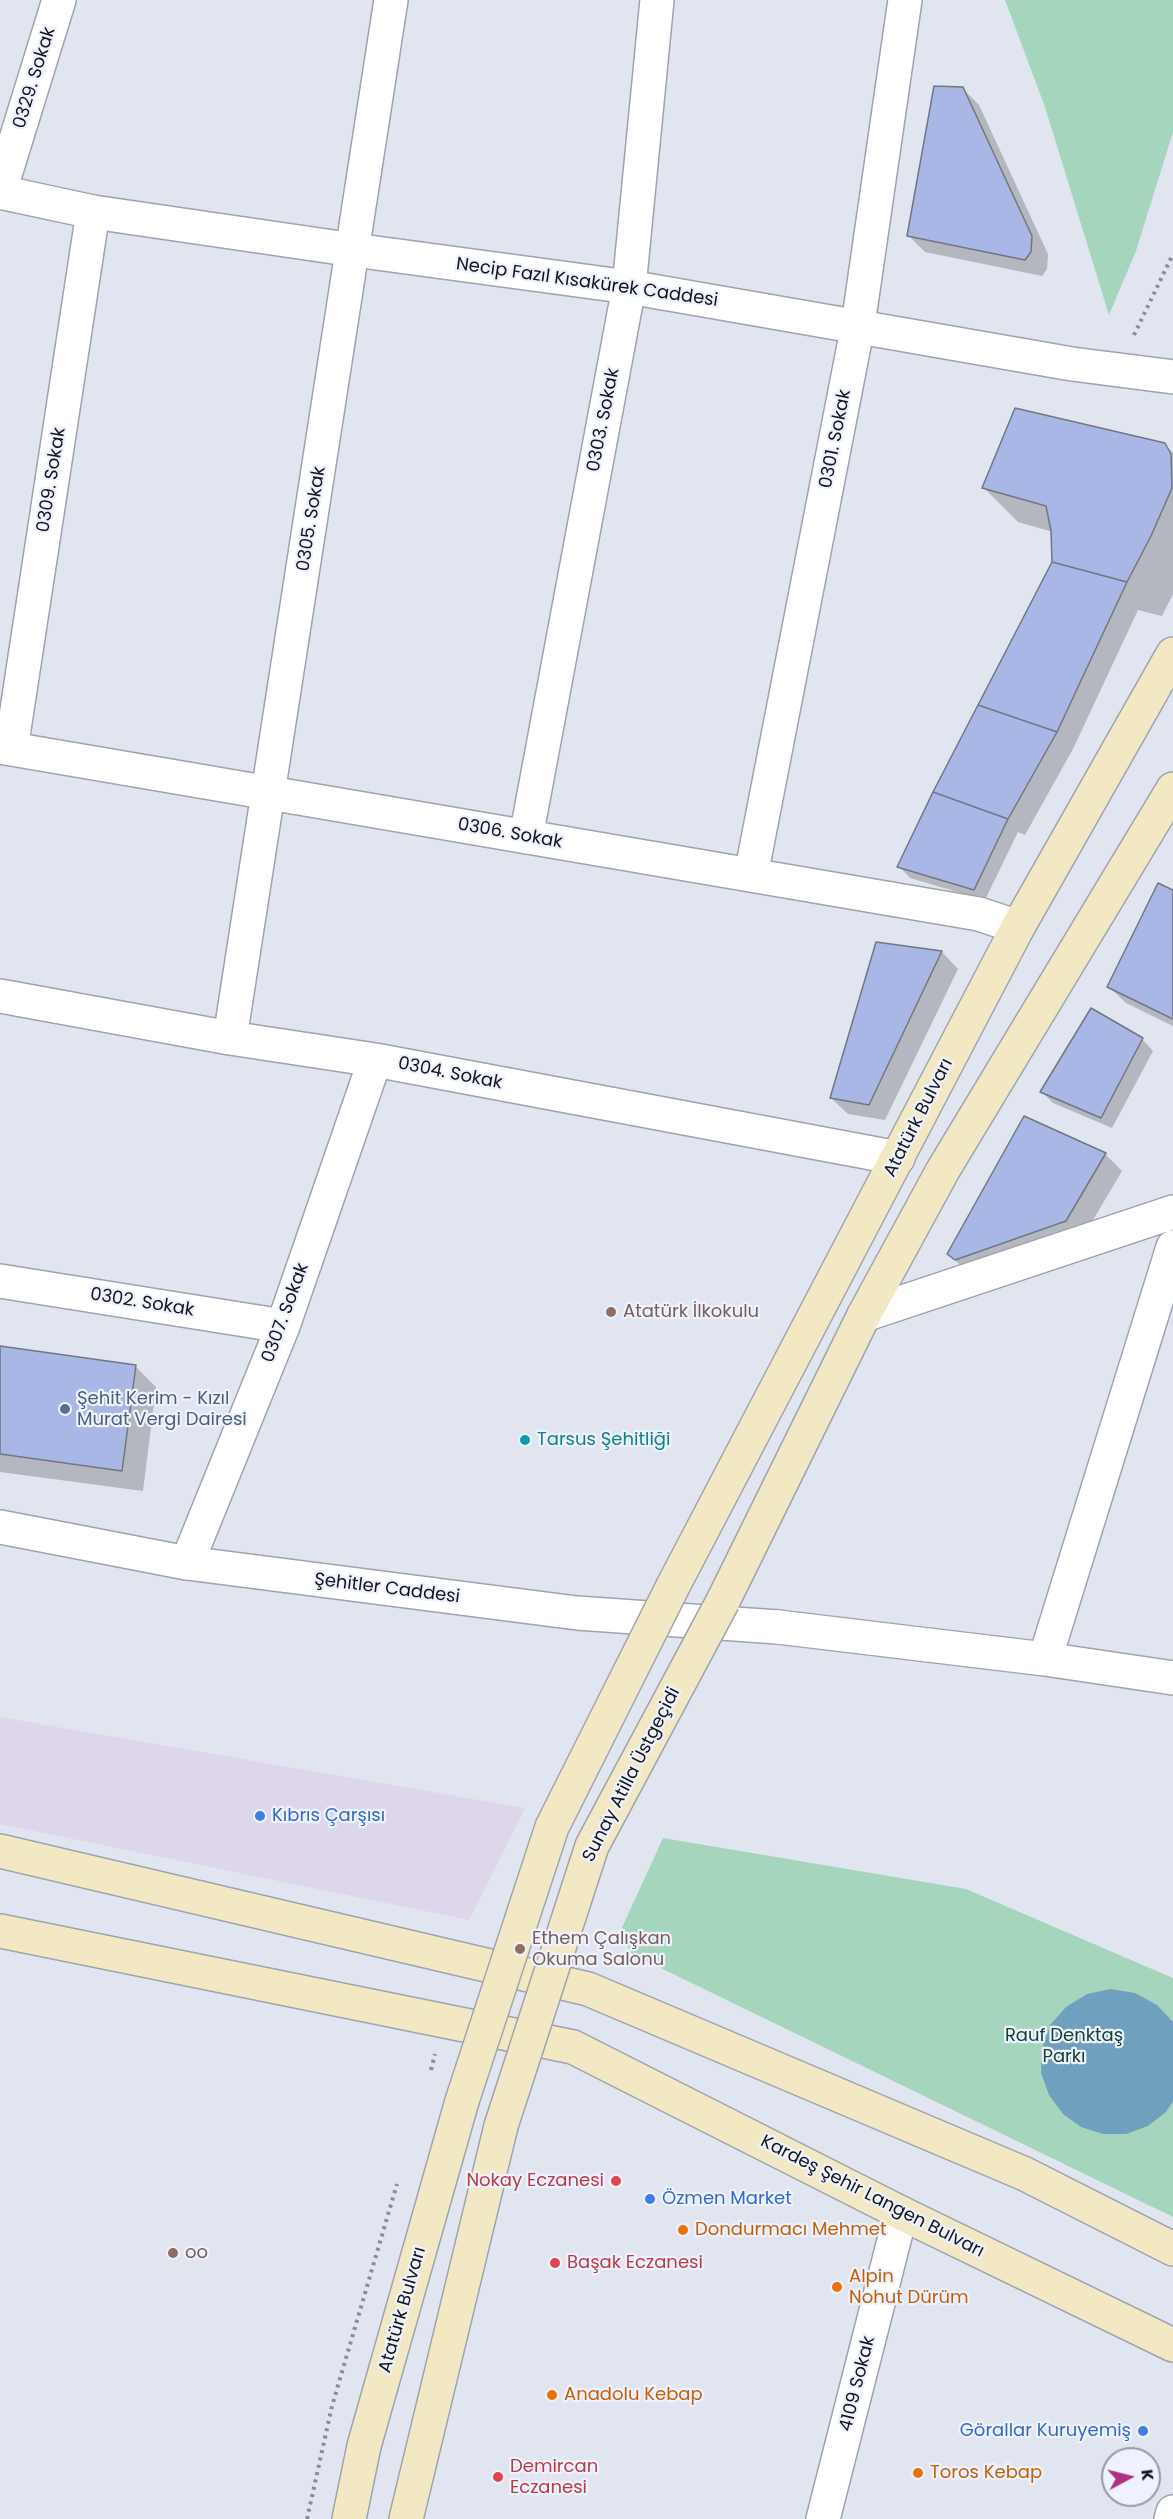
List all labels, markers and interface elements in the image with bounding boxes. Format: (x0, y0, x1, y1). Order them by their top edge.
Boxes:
street label: 0329. Sokak (9, 25, 61, 131)
street label: Necip Fazıl Kısakürek Caddesi (455, 254, 719, 312)
street label: 0303. Sokak (583, 366, 625, 474)
street label: 0301. Sokak (816, 388, 856, 490)
street label: 0309. Sokak (33, 426, 71, 534)
street label: 0305. Sokak (293, 465, 331, 573)
street label: 0306. Sokak (456, 814, 564, 854)
street label: 0304. Sokak (396, 1053, 504, 1095)
street label: Atatürk Bulvarı (880, 1055, 958, 1181)
street label: 0307. Sokak (258, 1260, 314, 1366)
street label: 0302. Sokak (88, 1284, 196, 1322)
place label: Atatürk İlkokulu (623, 1301, 759, 1323)
marker: Atatürk İlkokulu (604, 1305, 618, 1319)
place label: Şehit Kerim - Kızıl Murat Vergi Dairesi (77, 1388, 247, 1430)
marker: Şehit Kerim - Kızıl Murat Vergi Dairesi (58, 1402, 72, 1416)
place label: Tarsus Şehitliği (537, 1429, 670, 1451)
marker: Tarsus Şehitliği (518, 1433, 532, 1447)
street label: Şehitler Caddesi (313, 1569, 461, 1609)
street label: Sunay Atilla Üstgeçidi (579, 1684, 685, 1866)
place label: Kıbrıs Çarşısı (272, 1805, 385, 1827)
marker: Kıbrıs Çarşısı (253, 1809, 267, 1823)
place label: Ethem Çalışkan Okuma Salonu (532, 1928, 671, 1970)
marker: Ethem Çalışkan Okuma Salonu (513, 1942, 527, 1956)
park label: Rauf Denktaş Parkı (1005, 2025, 1123, 2068)
street label: Kardeş Şehir Langen Bulvarı (757, 2131, 987, 2263)
place label: Nokay Eczanesi (466, 2170, 604, 2192)
marker: Nokay Eczanesi (609, 2174, 623, 2188)
place label: Özmen Market (662, 2188, 792, 2210)
marker: Özmen Market (643, 2192, 657, 2206)
place label: Dondurmacı Mehmet (695, 2219, 886, 2241)
marker: Dondurmacı Mehmet (676, 2223, 690, 2237)
place label: oo (185, 2242, 208, 2264)
street label: Atatürk Bulvarı (375, 2244, 431, 2376)
marker: oo (166, 2246, 180, 2260)
place label: Başak Eczanesi (567, 2252, 703, 2274)
marker: Başak Eczanesi (548, 2256, 562, 2270)
place label: Alpin Nohut Dürüm (849, 2266, 969, 2308)
marker: Alpin Nohut Dürüm (830, 2280, 844, 2294)
street label: 4109 Sokak (836, 2334, 880, 2434)
place label: Anadolu Kebap (564, 2384, 703, 2406)
marker: Anadolu Kebap (545, 2388, 559, 2402)
place label: Görallar Kuruyemiş (960, 2420, 1131, 2442)
marker: Görallar Kuruyemiş (1136, 2424, 1150, 2438)
north arrow (1101, 2447, 1161, 2507)
place label: Demircan Eczanesi (510, 2456, 598, 2498)
place label: Toros Kebap (930, 2462, 1042, 2484)
marker: Toros Kebap (911, 2466, 925, 2480)
text: K (1135, 2468, 1159, 2482)
marker: Demircan Eczanesi (491, 2470, 505, 2484)

